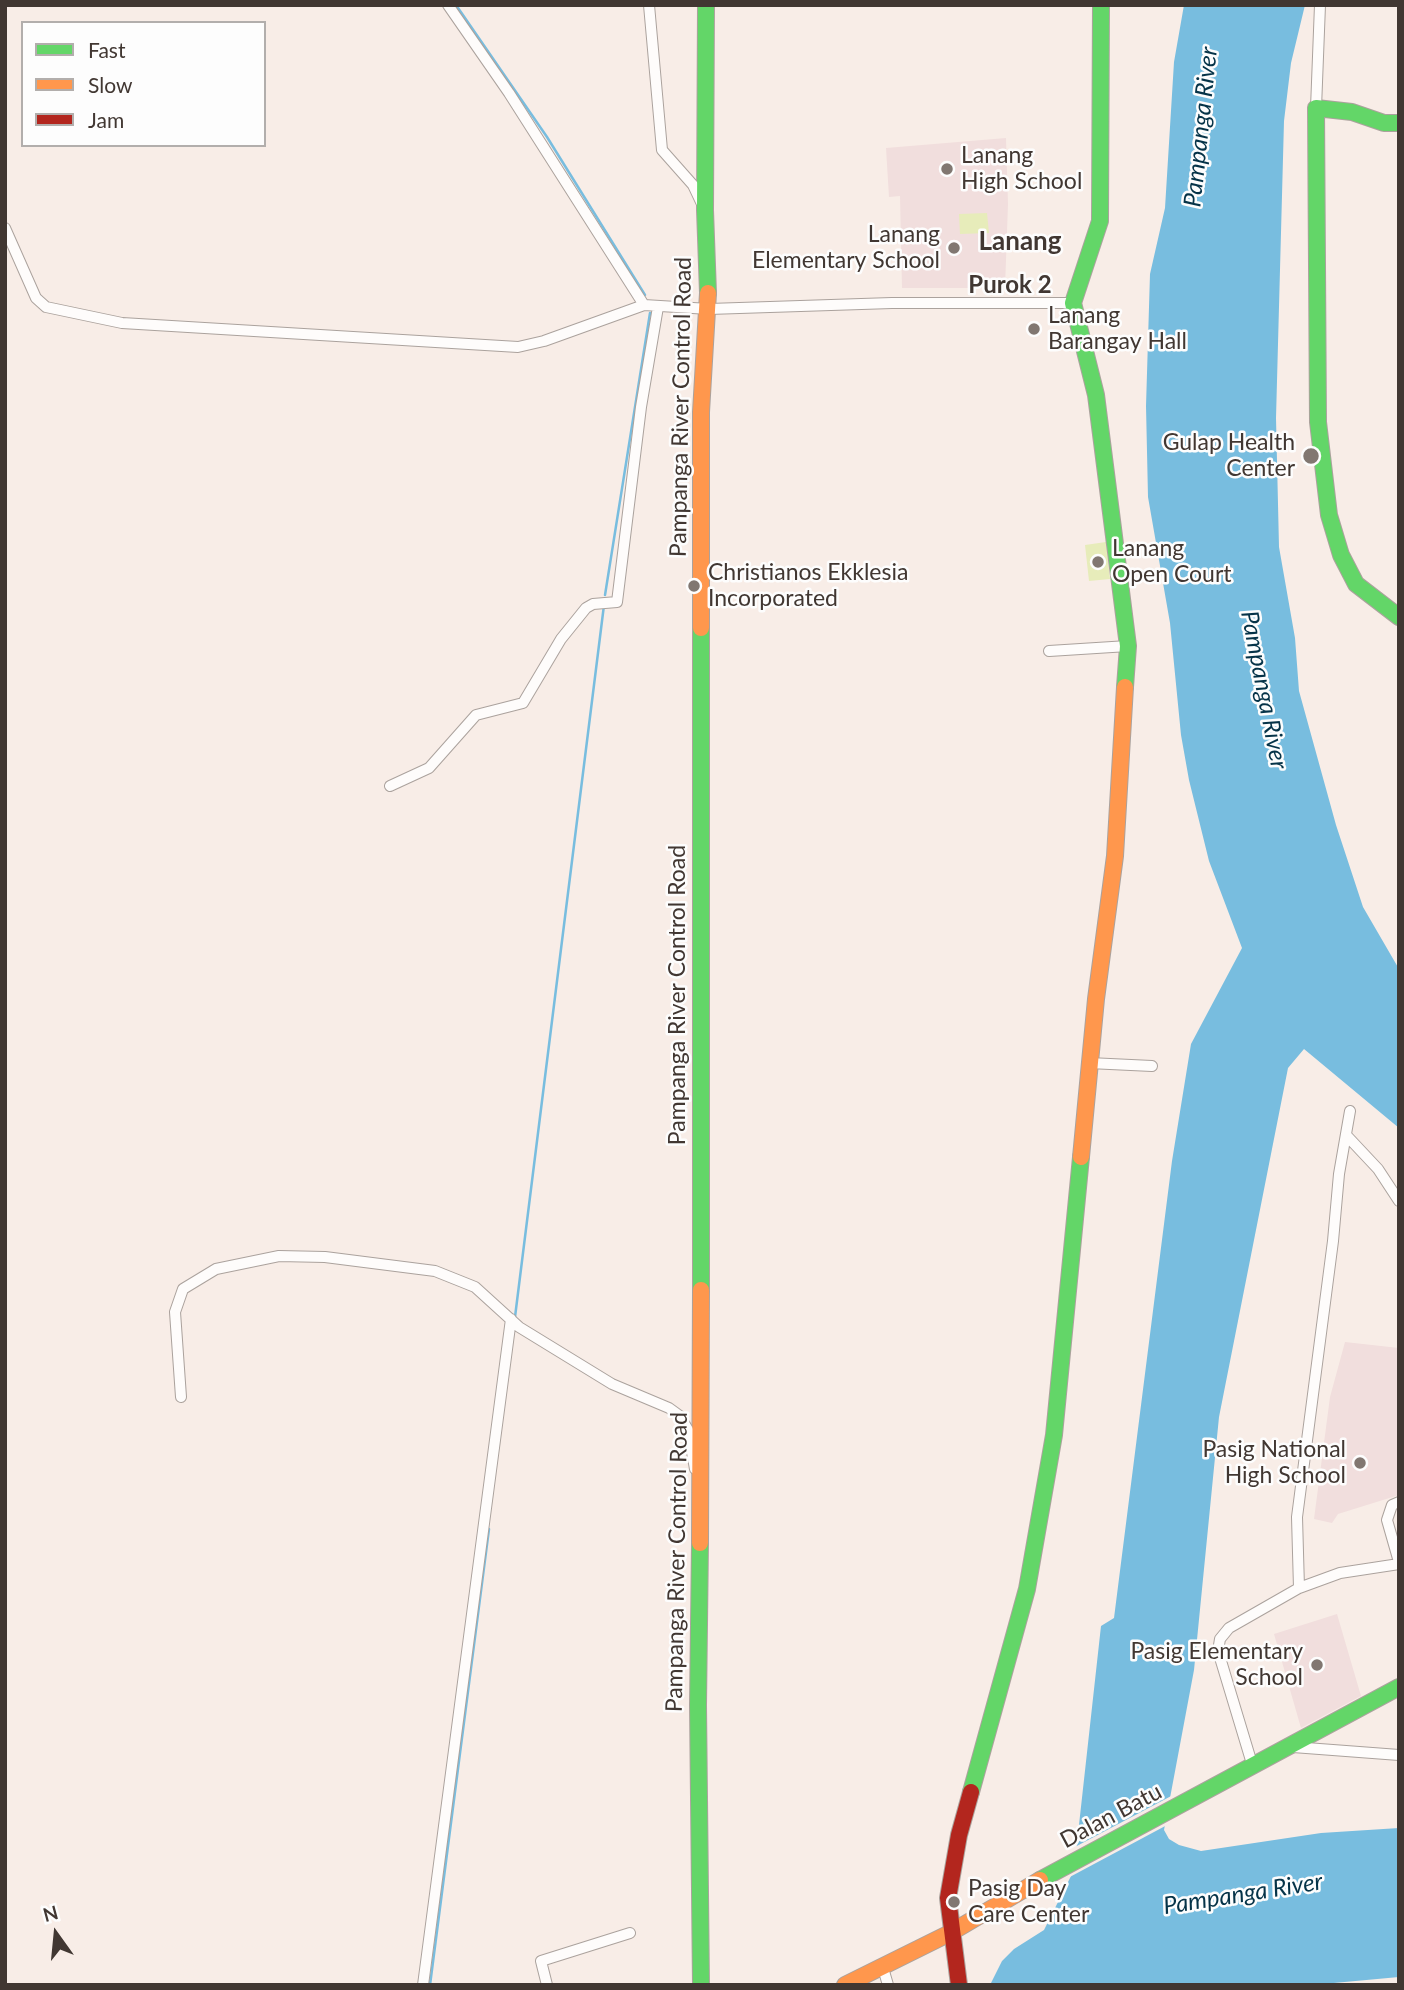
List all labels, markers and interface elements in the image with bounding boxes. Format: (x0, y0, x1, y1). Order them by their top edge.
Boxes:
legend (21, 21, 266, 147)
text: Fast (88, 37, 125, 62)
water label: Pampanga River (1178, 46, 1224, 208)
text: Slow (88, 72, 132, 97)
text: Jam (88, 107, 124, 132)
place label: Lanang High School (961, 142, 1082, 196)
marker: Lanang High School (939, 161, 955, 177)
place label: Lanang Elementary School (752, 221, 940, 275)
district label: Lanang (979, 226, 1061, 258)
marker: Lanang Elementary School (946, 240, 962, 256)
street label: Pampanga River Control Road (665, 257, 697, 557)
district label: Purok 2 (968, 271, 1052, 299)
place label: Lanang Barangay Hall (1048, 302, 1187, 356)
marker: Lanang Barangay Hall (1026, 321, 1042, 337)
place label: Gulap Health Center (1163, 429, 1295, 483)
marker: Gulap Health Center (1301, 446, 1321, 466)
place label: Lanang Open Court (1112, 535, 1232, 589)
marker: Lanang Open Court (1090, 554, 1106, 570)
place label: Christianos Ekklesia Incorporated (708, 559, 908, 613)
marker: Christianos Ekklesia Incorporated (686, 578, 702, 594)
water label: Pampanga River (1235, 608, 1293, 772)
street label: Pampanga River Control Road (664, 845, 692, 1145)
street label: Pampanga River Control Road (661, 1412, 693, 1712)
place label: Pasig National High School (1202, 1436, 1346, 1490)
marker: Pasig National High School (1352, 1455, 1368, 1471)
place label: Pasig Elementary School (1130, 1638, 1303, 1692)
marker: Pasig Elementary School (1309, 1657, 1325, 1673)
street label: Dalan Batu (1055, 1778, 1167, 1854)
water label: Pampanga River (1161, 1867, 1325, 1921)
place label: Pasig Day Care Center (968, 1875, 1089, 1929)
marker: Pasig Day Care Center (946, 1894, 962, 1910)
north arrow (21, 1899, 91, 1969)
text: N (40, 1900, 60, 1926)

